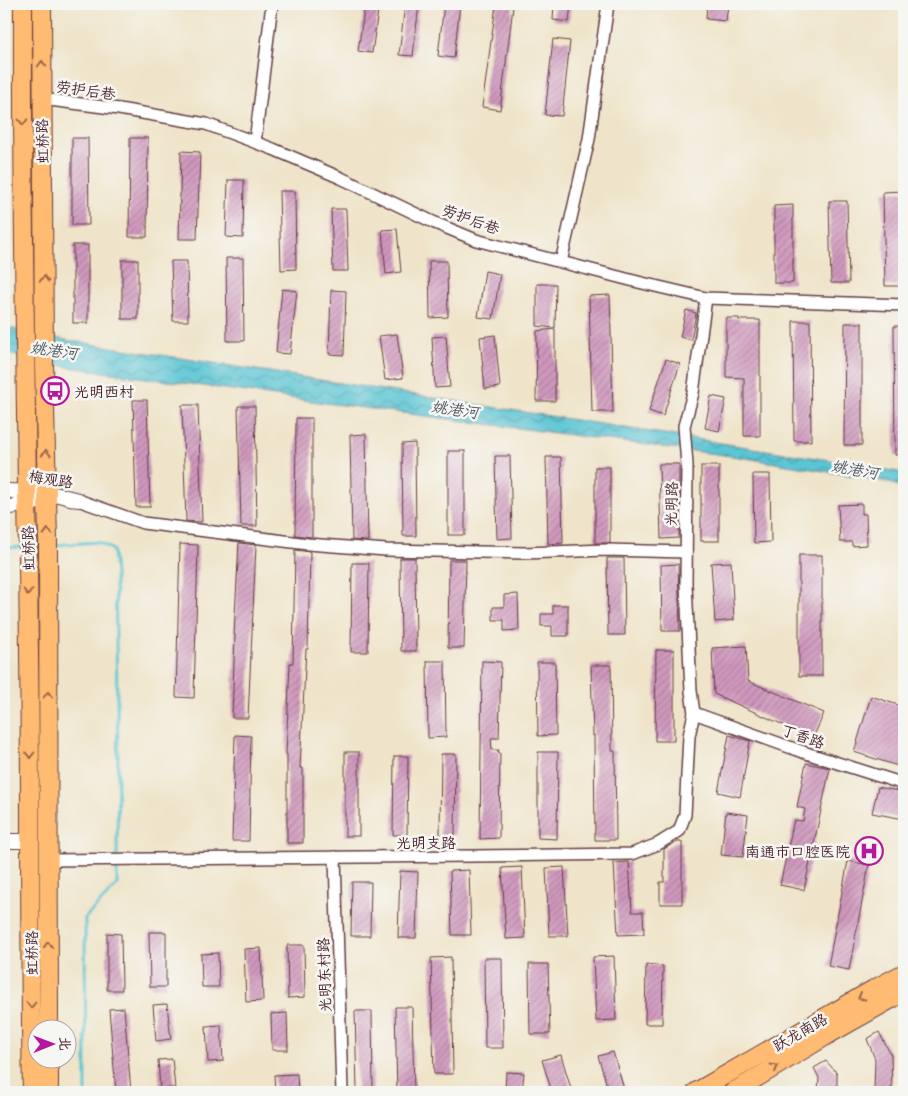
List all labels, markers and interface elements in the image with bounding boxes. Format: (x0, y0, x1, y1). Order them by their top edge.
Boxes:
one-way arrow (37, 60, 47, 68)
street label: 劳护后巷 (55, 76, 117, 104)
street label: 虹桥路 (32, 118, 52, 164)
one-way arrow (18, 119, 28, 127)
street label: 劳护后巷 (440, 200, 502, 238)
one-way arrow (39, 275, 49, 282)
water label: 姚港河 (29, 337, 82, 364)
bus stop icon: 光明西村 (40, 376, 70, 406)
place label: 光明西村 (74, 382, 134, 401)
water label: 姚港河 (430, 396, 483, 423)
one-way arrow (41, 449, 51, 457)
water label: 姚港河 (830, 455, 883, 484)
street label: 梅观路 (27, 466, 75, 492)
street label: 光明路 (661, 481, 681, 527)
street label: 虹桥路 (18, 525, 38, 571)
one-way arrow (42, 528, 53, 536)
one-way arrow (23, 588, 34, 596)
one-way arrow (43, 691, 53, 698)
street label: 丁香路 (779, 720, 827, 752)
one-way arrow (25, 751, 35, 759)
street label: 光明支路 (396, 833, 456, 852)
hospital icon: 南通市口腔医院 (854, 836, 884, 866)
place label: 南通市口腔医院 (745, 842, 850, 861)
street label: 虹桥路 (22, 930, 41, 976)
street label: 光明东村路 (313, 937, 335, 1013)
one-way arrow (43, 941, 53, 948)
one-way arrow (858, 990, 867, 1000)
one-way arrow (26, 1001, 36, 1009)
street label: 跃龙南路 (769, 1009, 831, 1055)
north arrow (28, 1018, 78, 1068)
text: 北 (56, 1037, 74, 1051)
one-way arrow (769, 1064, 778, 1073)

